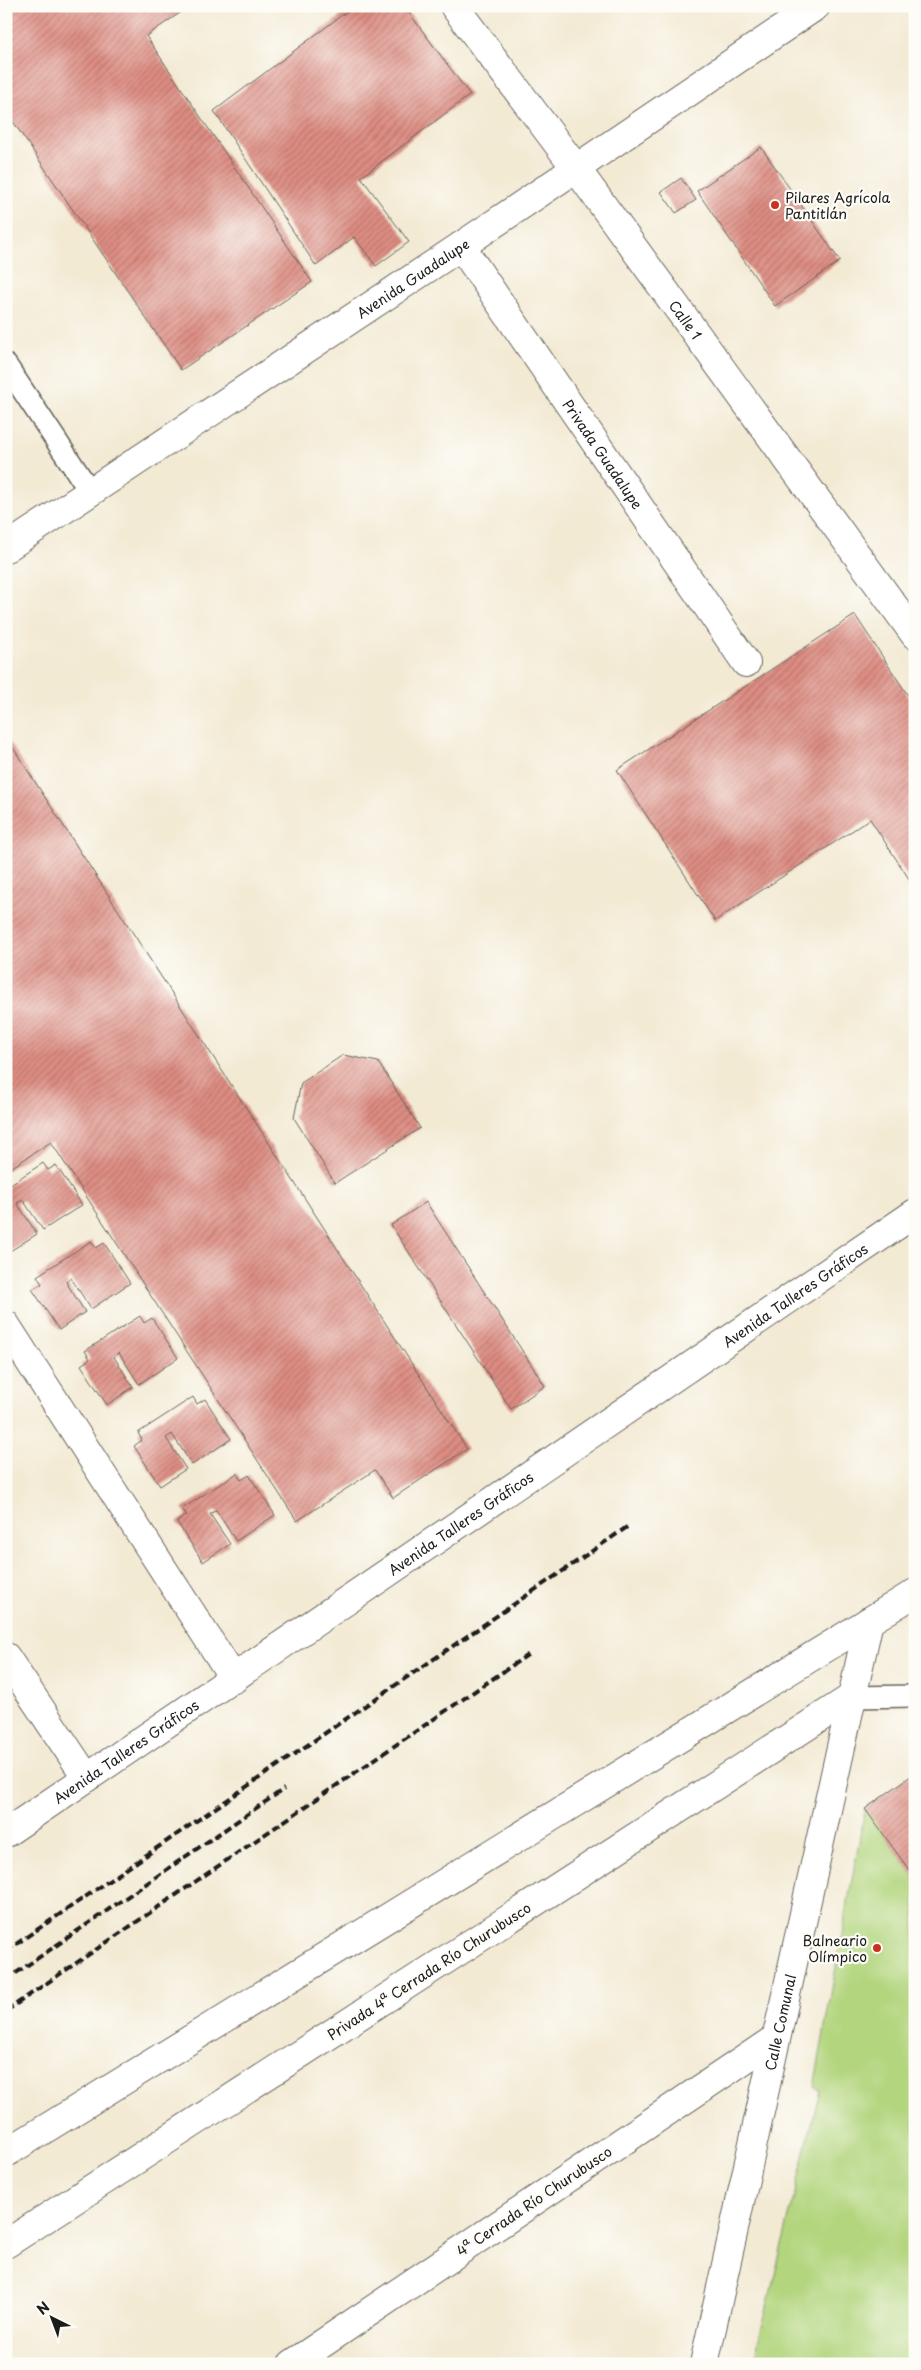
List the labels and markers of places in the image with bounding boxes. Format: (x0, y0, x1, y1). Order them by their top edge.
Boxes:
place label: Pilares Agrícola Pantitlán (785, 187, 891, 224)
marker: Pilares Agrícola Pantitlán (769, 199, 781, 211)
place label: Balneario Olímpico (803, 1930, 867, 1967)
marker: Balneario Olímpico (871, 1942, 883, 1954)

